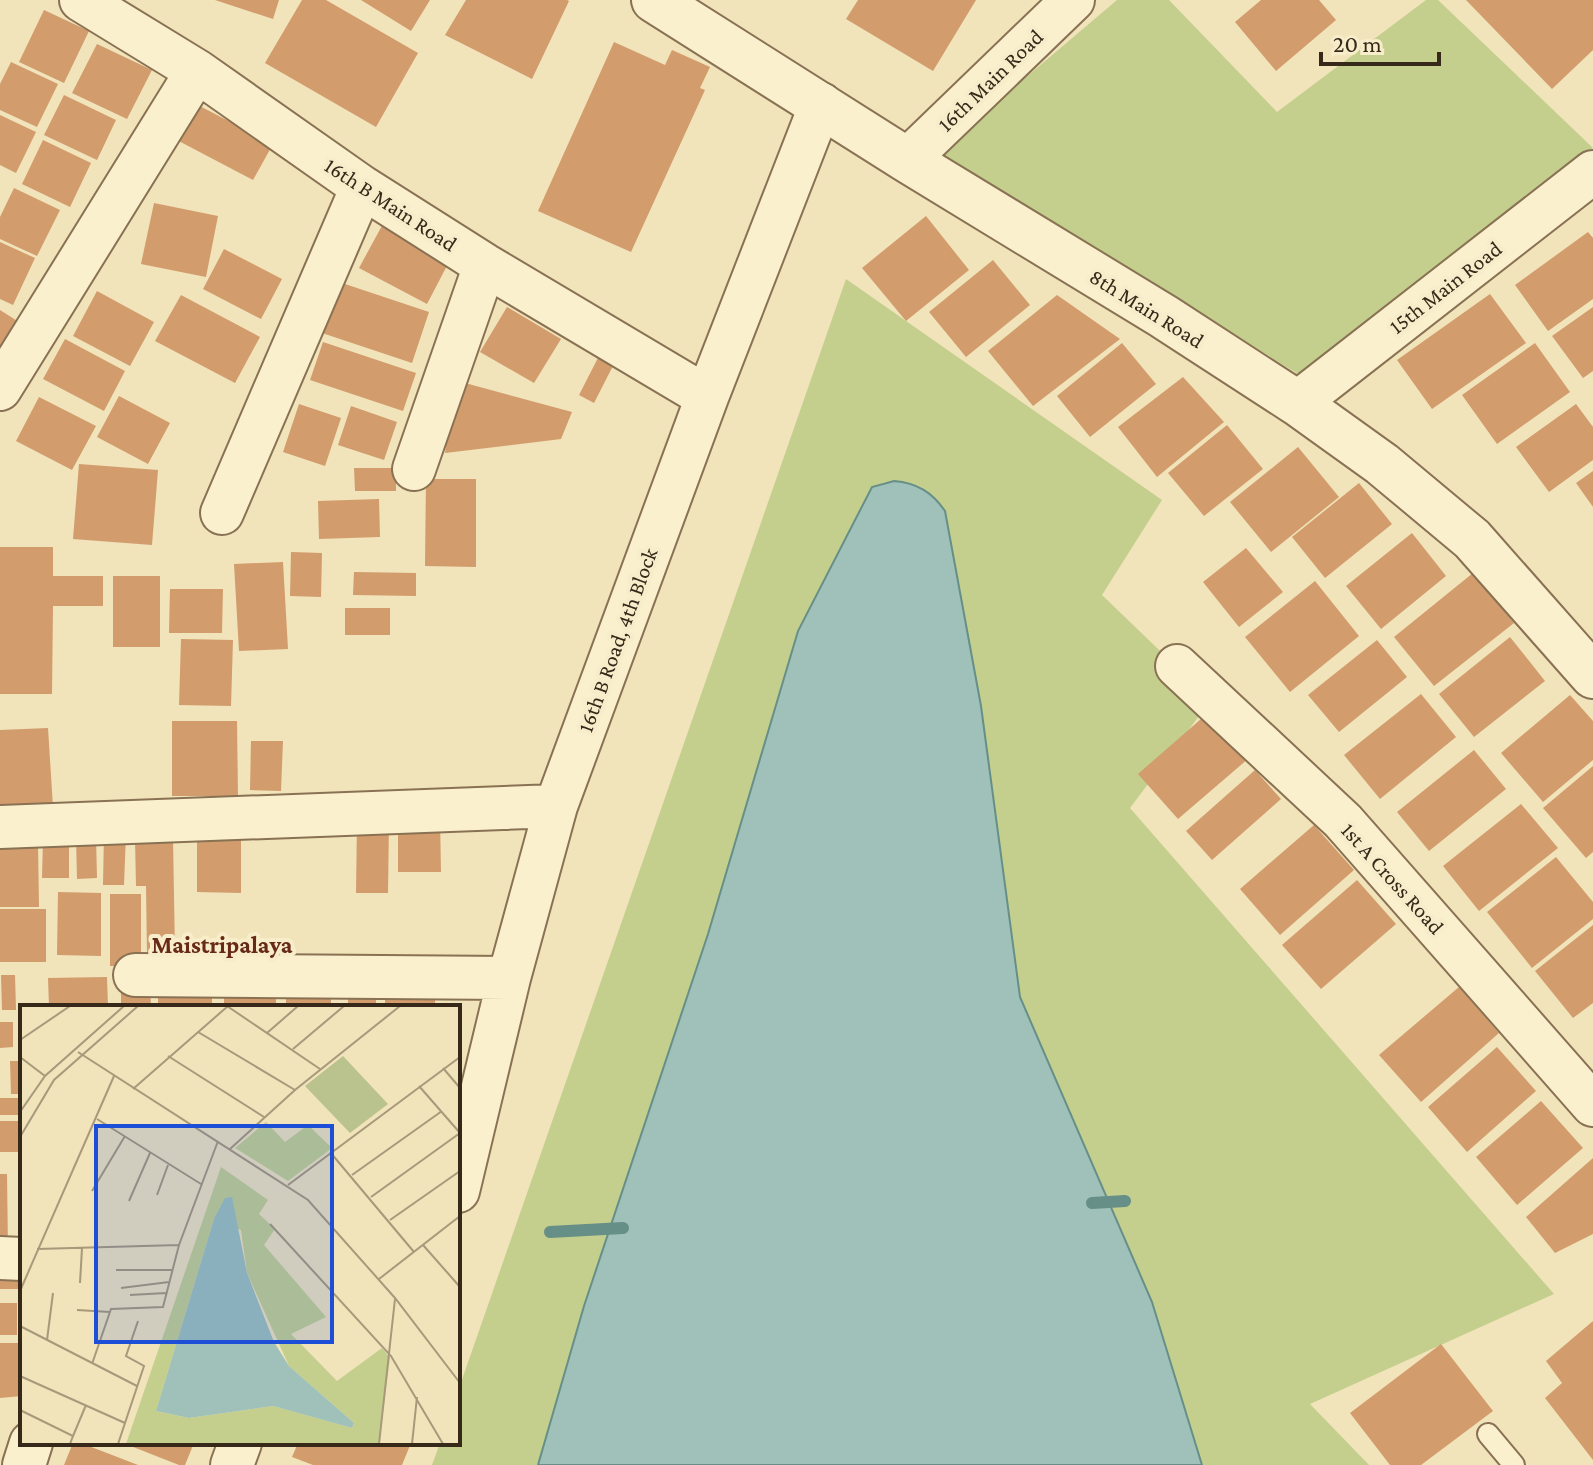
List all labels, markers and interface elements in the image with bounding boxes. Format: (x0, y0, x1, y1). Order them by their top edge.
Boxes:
scale bar (1321, 16, 1439, 66)
street label: 16th Main Road (933, 24, 1048, 137)
text: 20 m (1333, 30, 1382, 57)
street label: 16th B Main Road (320, 152, 462, 257)
street label: 15th Main Road (1384, 236, 1507, 339)
street label: 8th Main Road (1085, 263, 1209, 354)
street label: 16th B Road, 4th Block (573, 544, 663, 736)
street label: 1st A Cross Road (1336, 817, 1449, 939)
district label: Maistripalaya (151, 931, 293, 958)
inset map (20, 1005, 460, 1445)

